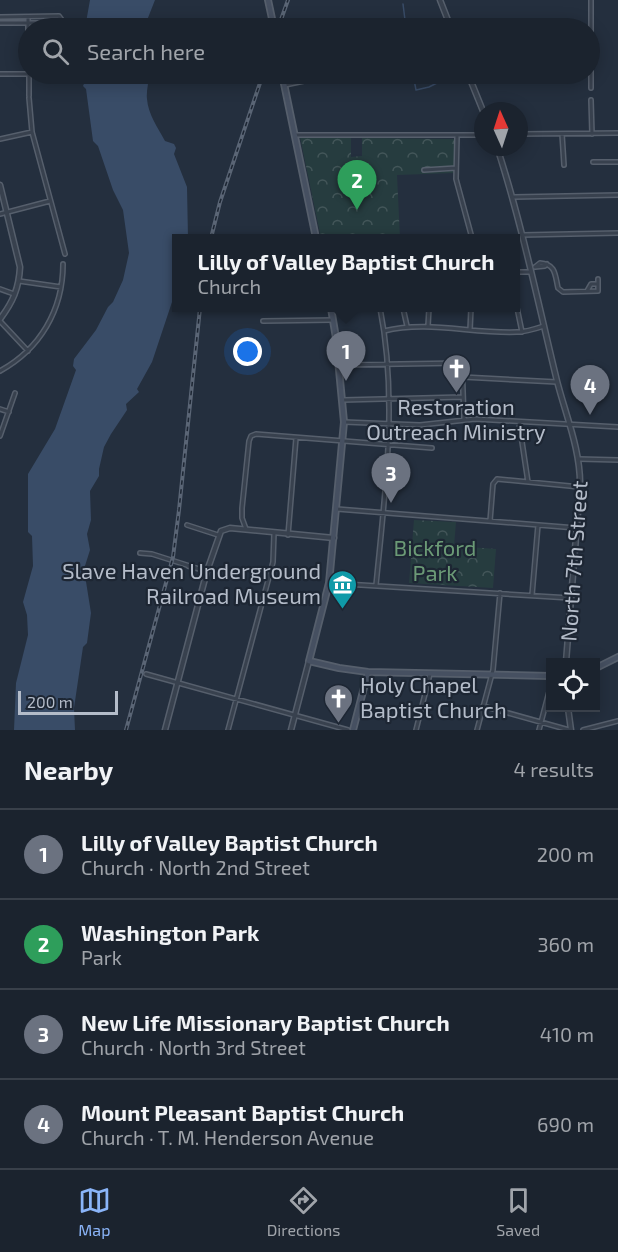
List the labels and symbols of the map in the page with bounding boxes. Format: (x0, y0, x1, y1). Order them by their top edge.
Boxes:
north arrow (474, 102, 528, 156)
pin: 2 (338, 160, 376, 210)
pin: 1 (326, 332, 366, 381)
your location (233, 337, 262, 366)
church icon: Restoration Outreach Ministry (440, 352, 472, 394)
pin: 4 (570, 366, 610, 415)
place label: Restoration Outreach Ministry (366, 393, 546, 444)
pin: 3 (372, 454, 410, 503)
street label: North 7th Street (554, 480, 592, 642)
park label: Bickford Park (394, 534, 476, 585)
place label: Slave Haven Underground Railroad Museum (62, 557, 321, 608)
museum icon: Slave Haven Underground Railroad Museum (326, 568, 358, 610)
place label: Holy Chapel Baptist Church (360, 671, 507, 722)
church icon: Holy Chapel Baptist Church (323, 682, 355, 724)
scale bar (18, 688, 118, 716)

